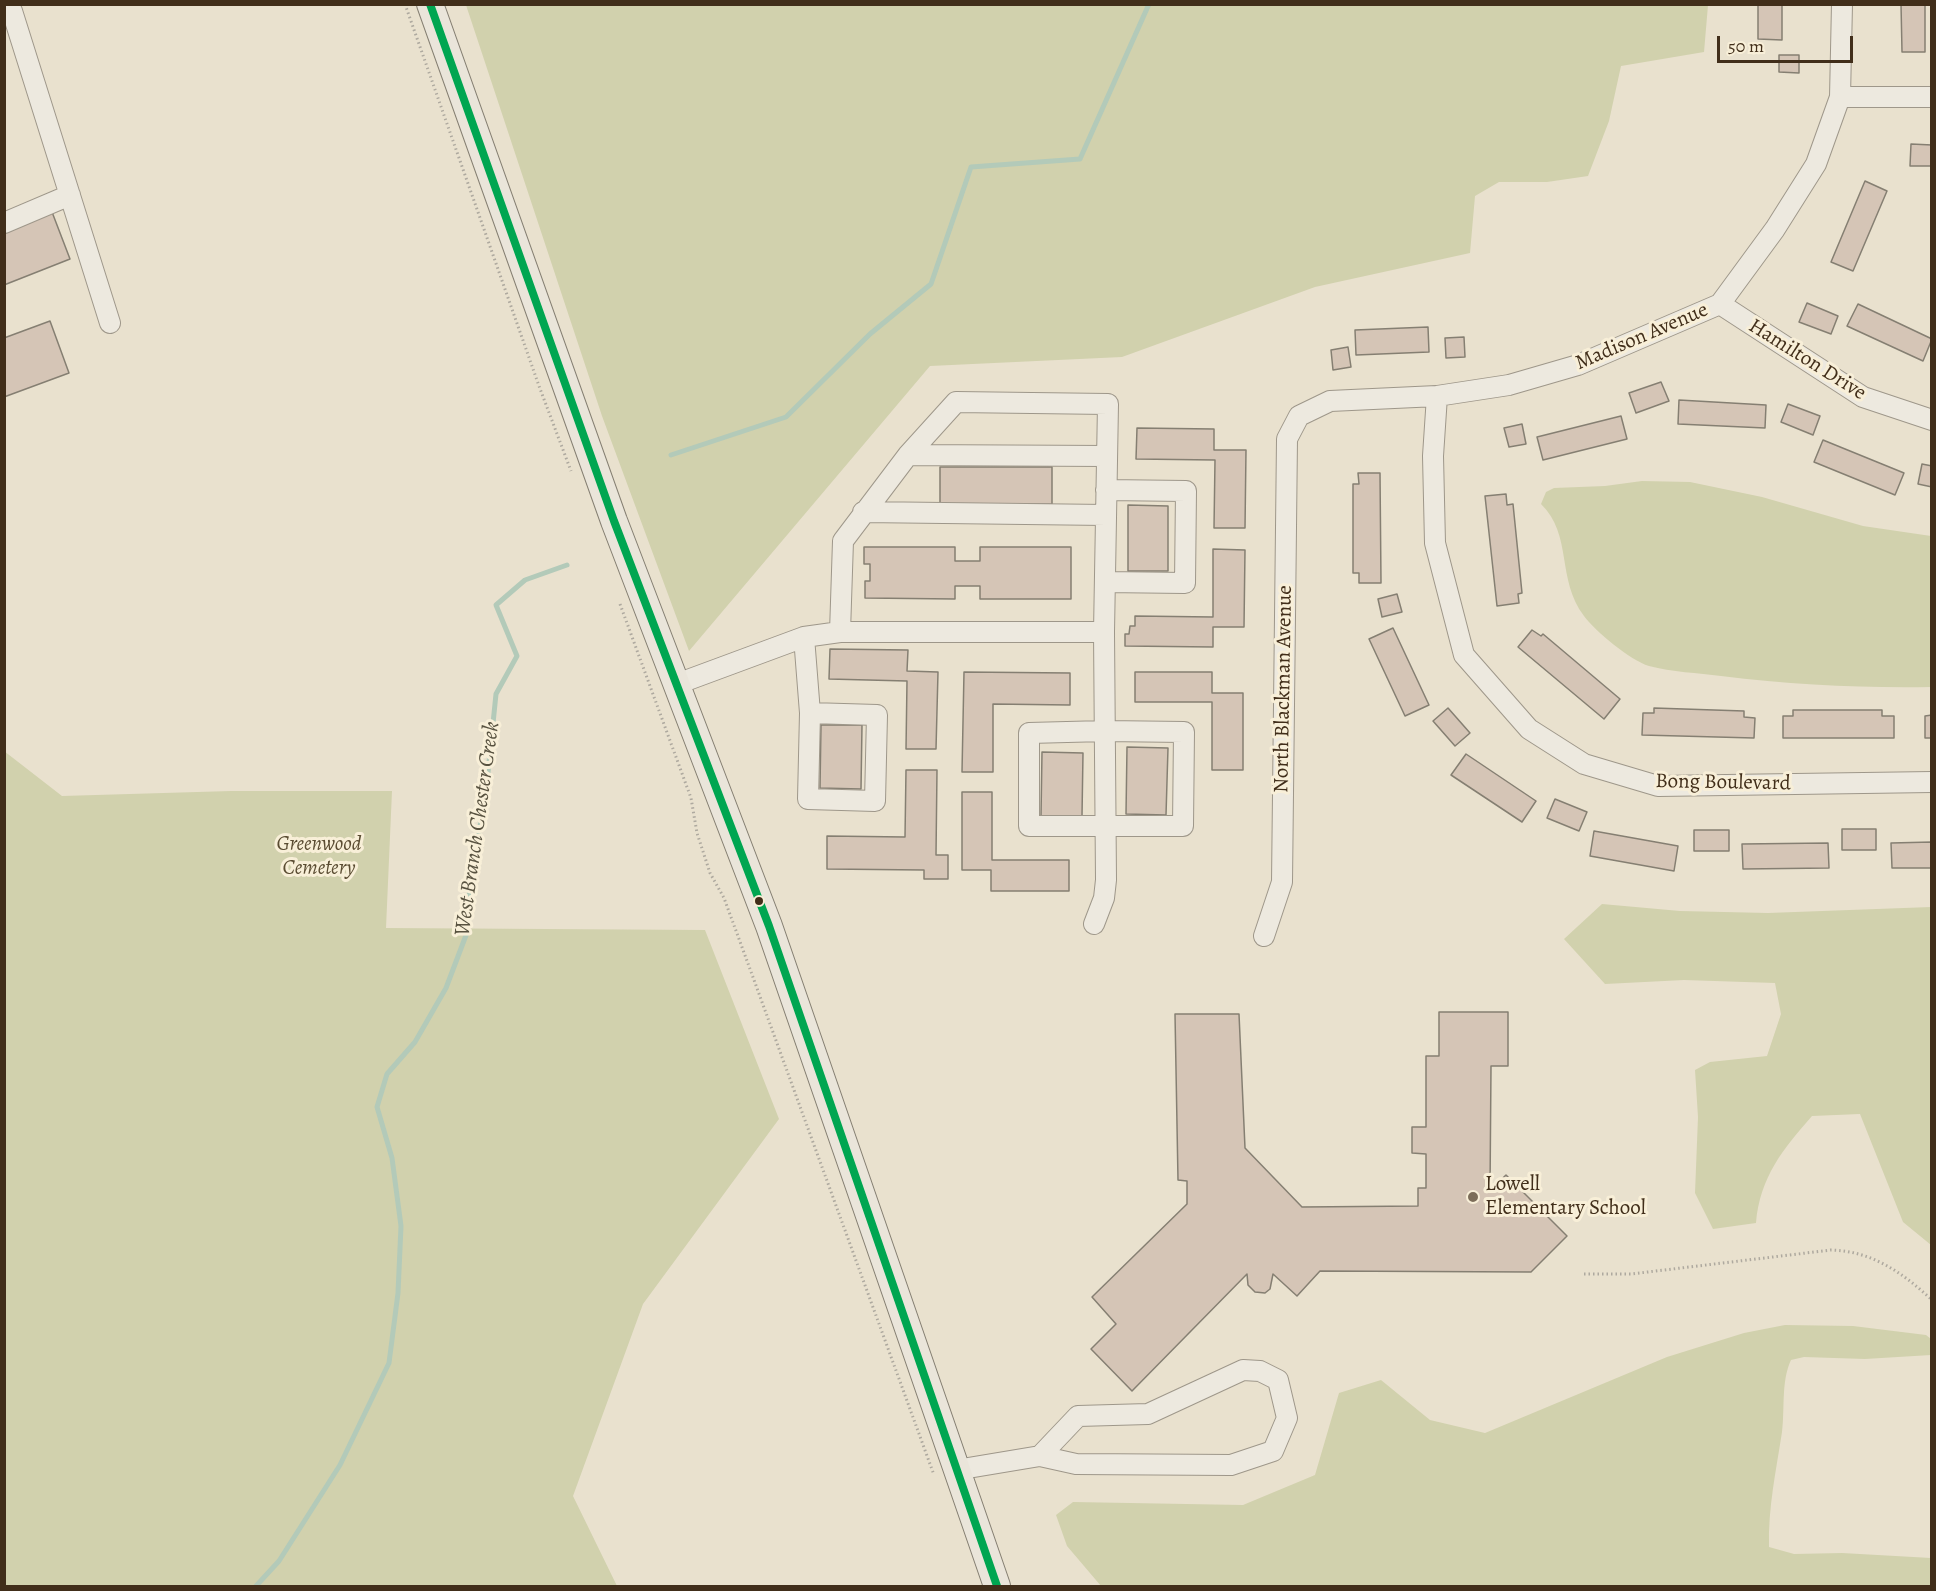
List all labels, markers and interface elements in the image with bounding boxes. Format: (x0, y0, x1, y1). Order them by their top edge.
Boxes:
scale bar (1720, 24, 1856, 62)
text: 50 m (1728, 34, 1764, 58)
street label: Madison Avenue (1572, 298, 1712, 376)
street label: Hamilton Drive (1744, 314, 1870, 406)
street label: North Blackman Avenue (1270, 585, 1298, 793)
water label: West Branch Chester Creek (450, 720, 506, 938)
street label: Bong Boulevard (1655, 769, 1791, 797)
park label: Greenwood Cemetery (276, 832, 362, 882)
unlabelled marker (753, 895, 765, 907)
place label: Lowell Elementary School (1485, 1172, 1646, 1222)
marker: Lowell Elementary School (1466, 1190, 1480, 1204)

